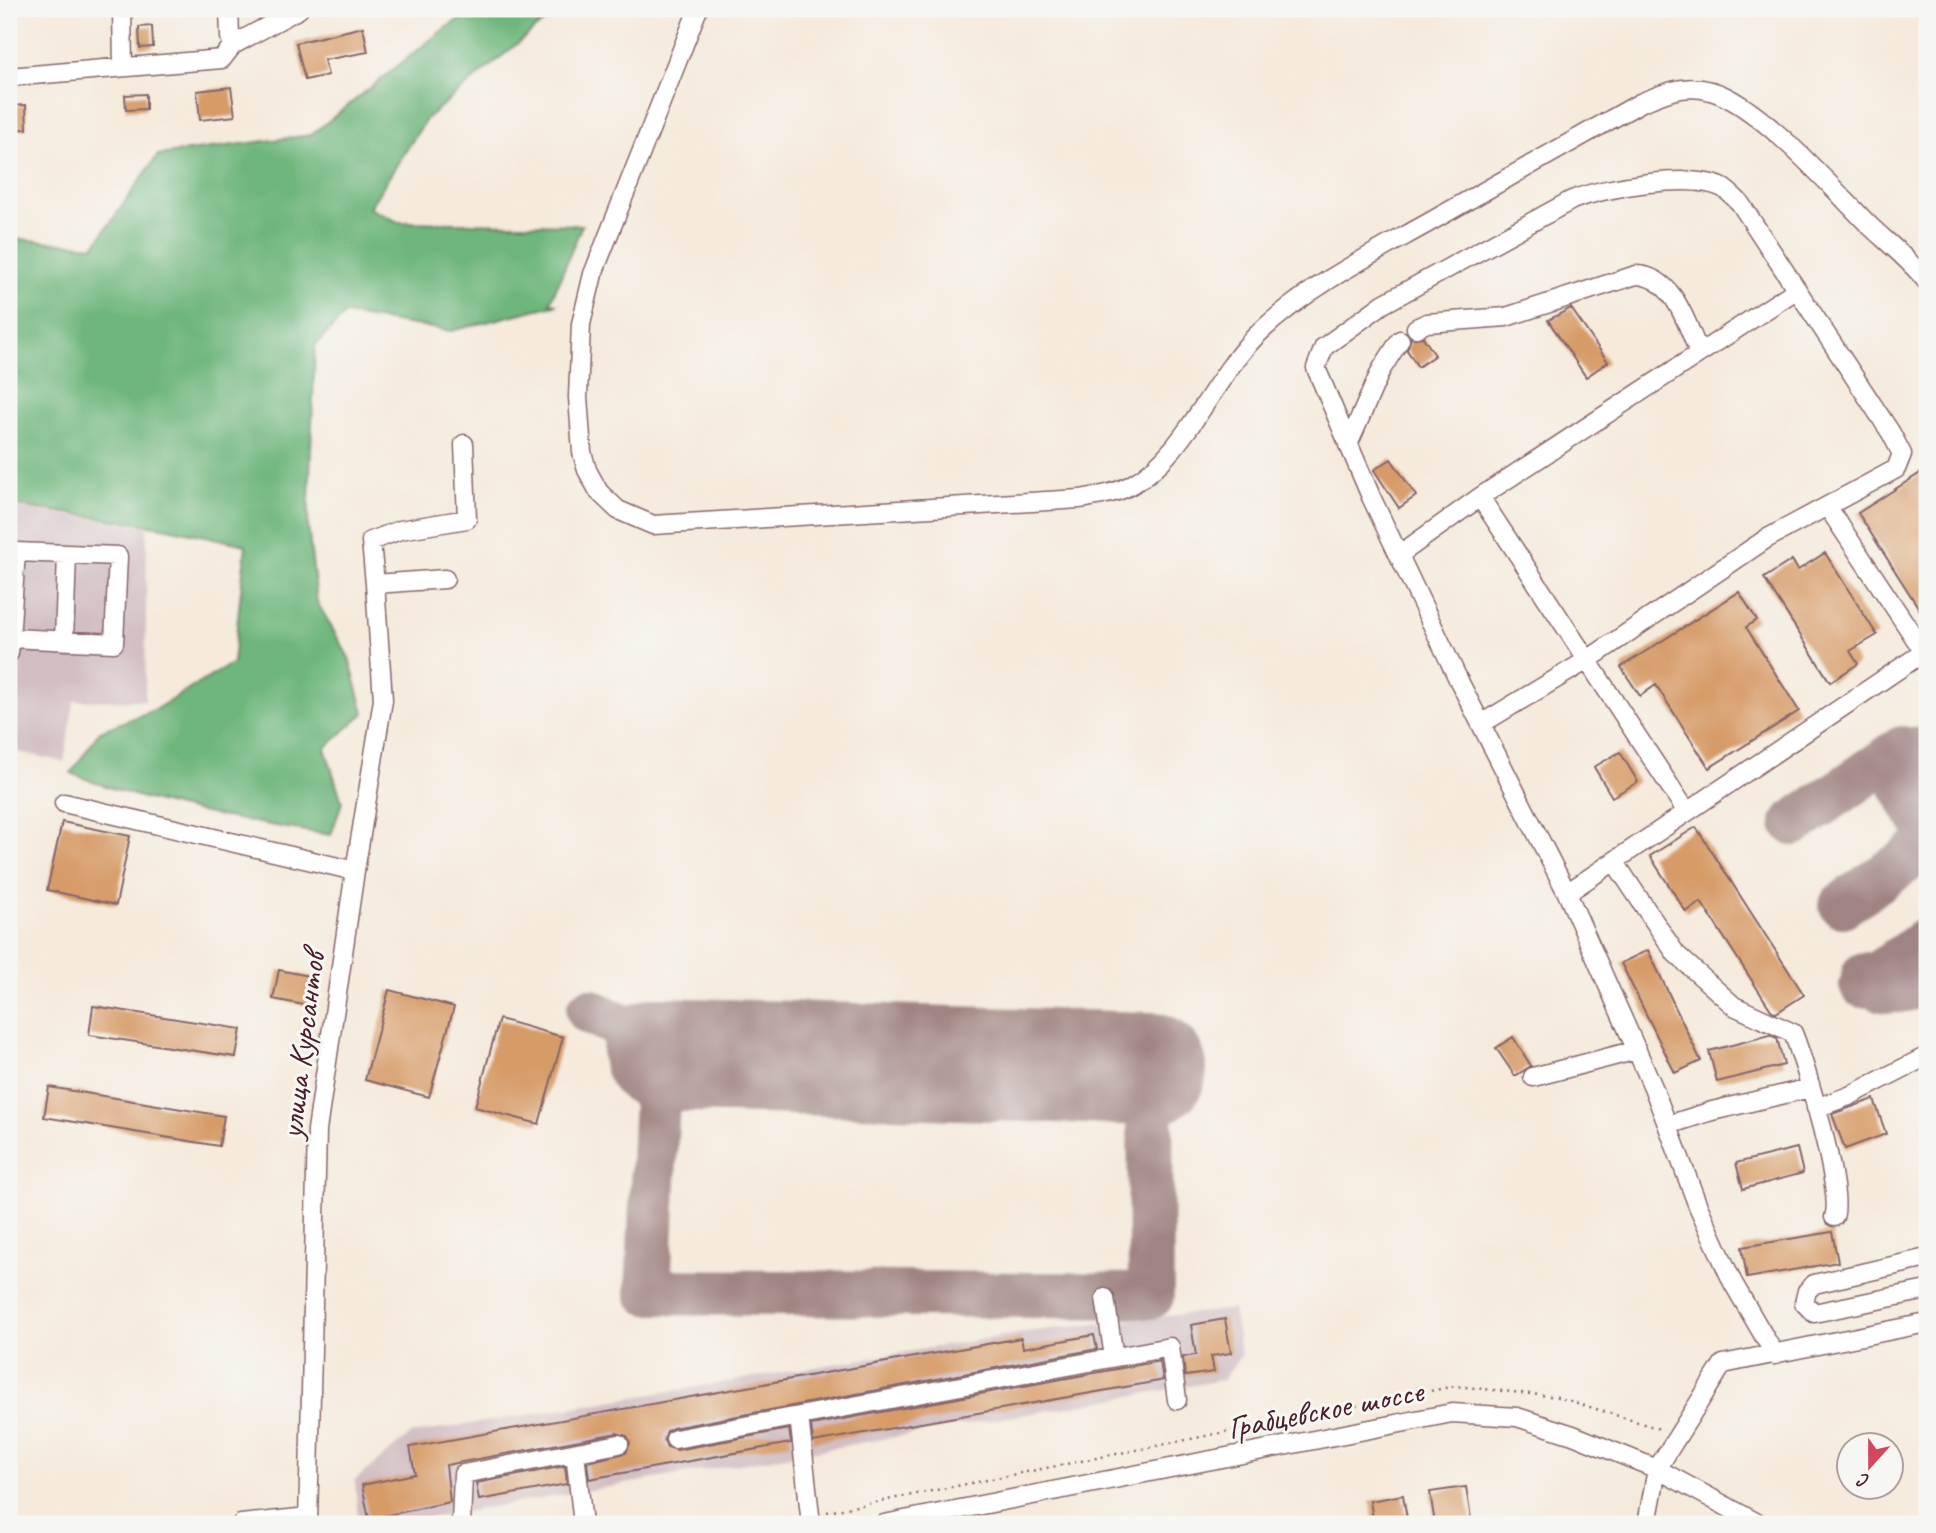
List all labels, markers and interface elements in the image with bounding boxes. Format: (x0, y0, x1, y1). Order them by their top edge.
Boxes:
street label: улица Курсантов (269, 941, 335, 1143)
street label: Грабцевское шоссе (1224, 1369, 1429, 1448)
north arrow (1834, 1432, 1904, 1502)
text: С (1853, 1467, 1873, 1494)

